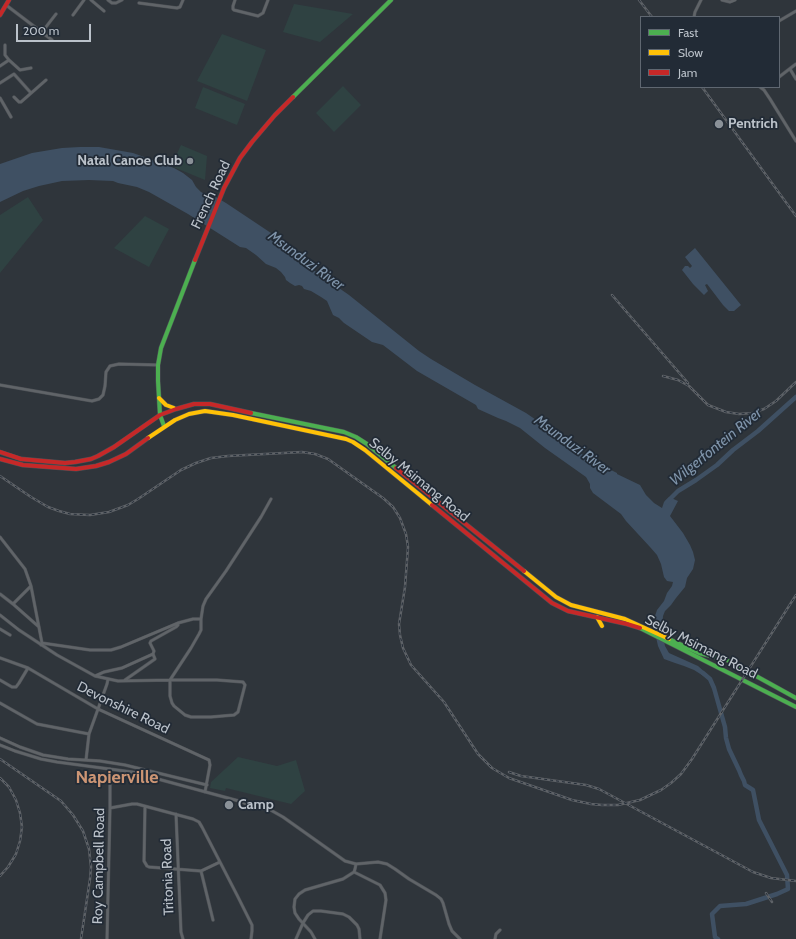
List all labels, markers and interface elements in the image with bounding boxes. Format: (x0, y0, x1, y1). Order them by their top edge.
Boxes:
scale bar (18, 16, 93, 42)
legend (640, 16, 780, 88)
text: 200 m (23, 23, 59, 38)
text: Fast (678, 25, 698, 40)
text: Slow (678, 45, 703, 60)
text: Jam (678, 65, 697, 80)
place label: Pentrich (728, 116, 778, 132)
marker: Pentrich (713, 118, 725, 130)
place label: Natal Canoe Club (77, 153, 182, 169)
marker: Natal Canoe Club (185, 156, 195, 166)
street label: French Road (188, 158, 234, 232)
water label: Msunduzi River (264, 227, 348, 295)
water label: Wilgerfontein River (666, 404, 766, 490)
water label: Msunduzi River (530, 411, 614, 479)
street label: Selby Msimang Road (366, 435, 472, 525)
street label: Selby Msimang Road (642, 611, 760, 683)
street label: Devonshire Road (74, 678, 172, 738)
district label: Napierville (75, 767, 159, 789)
place label: Camp (238, 797, 274, 813)
marker: Camp (223, 799, 235, 811)
street label: Roy Campbell Road (90, 808, 108, 924)
street label: Tritonia Road (158, 838, 178, 916)

